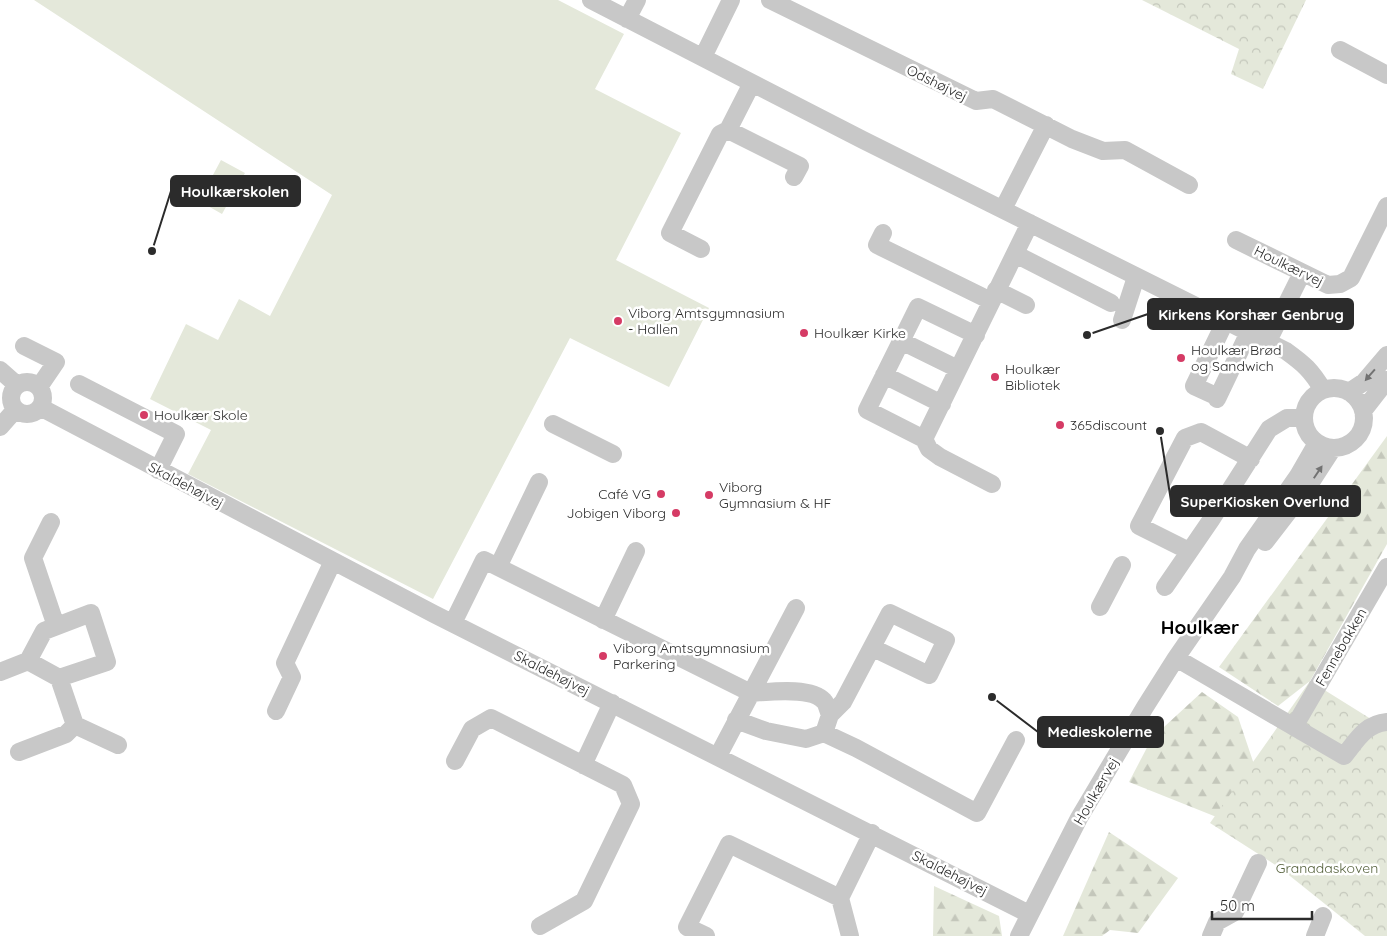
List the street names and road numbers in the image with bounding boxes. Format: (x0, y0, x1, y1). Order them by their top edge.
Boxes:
street label: Odshøjvej (904, 61, 970, 105)
street label: Houlkærvej (1251, 241, 1327, 291)
street label: Skaldehøjvej (145, 458, 227, 512)
street label: Fennebakken (1311, 605, 1371, 689)
street label: Skaldehøjvej (511, 646, 593, 700)
street label: Houlkærvej (1069, 754, 1123, 828)
street label: Skaldehøjvej (909, 846, 991, 900)

